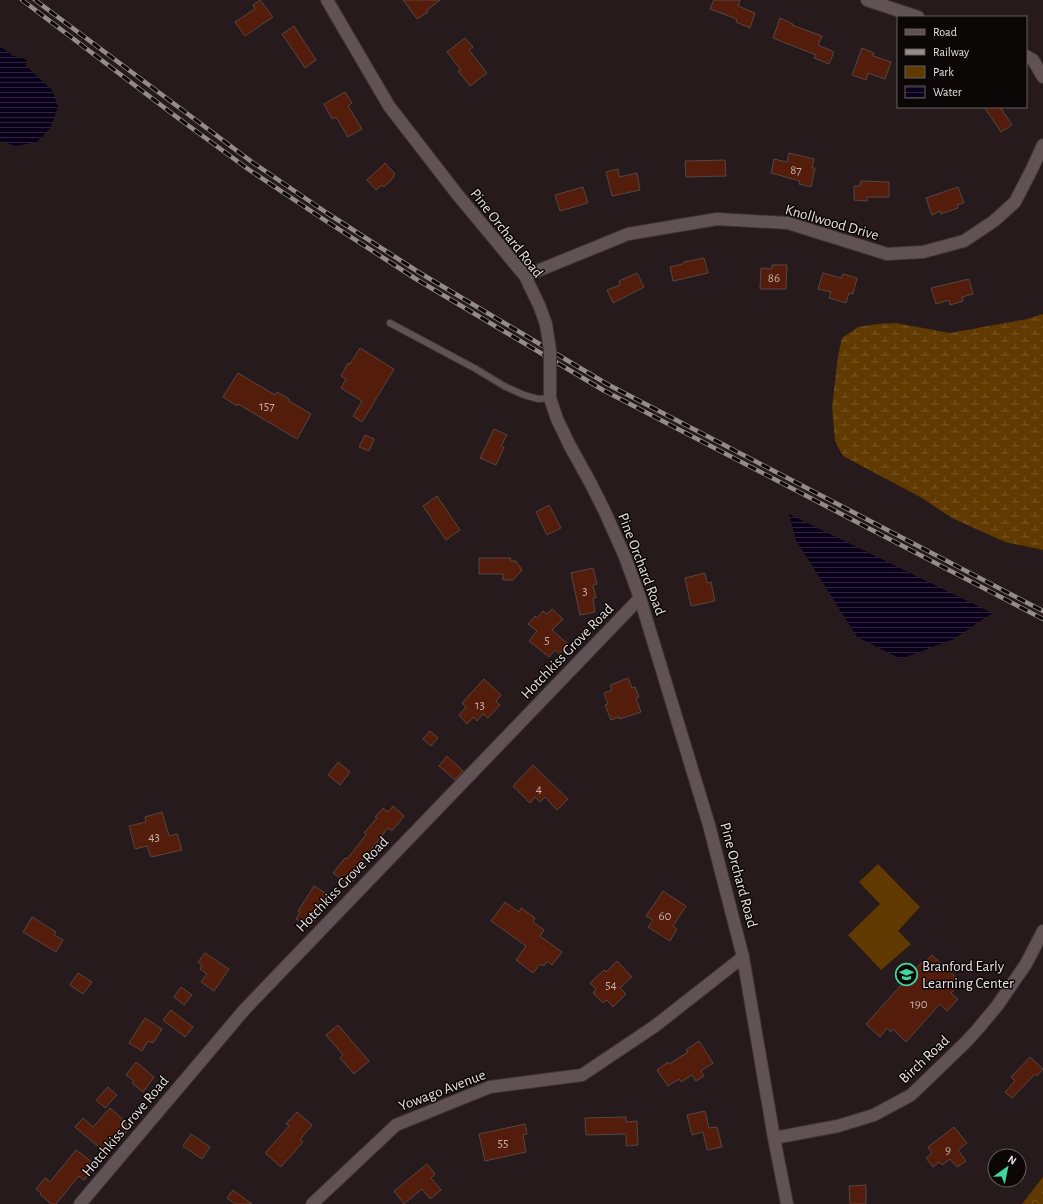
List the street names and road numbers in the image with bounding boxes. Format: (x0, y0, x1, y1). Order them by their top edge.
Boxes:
street label: Pine Orchard Road (467, 186, 546, 281)
street label: Knollwood Drive (783, 202, 880, 243)
street label: Pine Orchard Road (615, 511, 668, 618)
street label: Hotchkiss Grove Road (518, 601, 617, 702)
street label: Pine Orchard Road (717, 821, 760, 930)
street label: Hotchkiss Grove Road (293, 834, 392, 935)
street label: Birch Road (896, 1032, 952, 1086)
street label: Yowago Avenue (397, 1067, 488, 1114)
street label: Hotchkiss Grove Road (79, 1073, 172, 1179)

